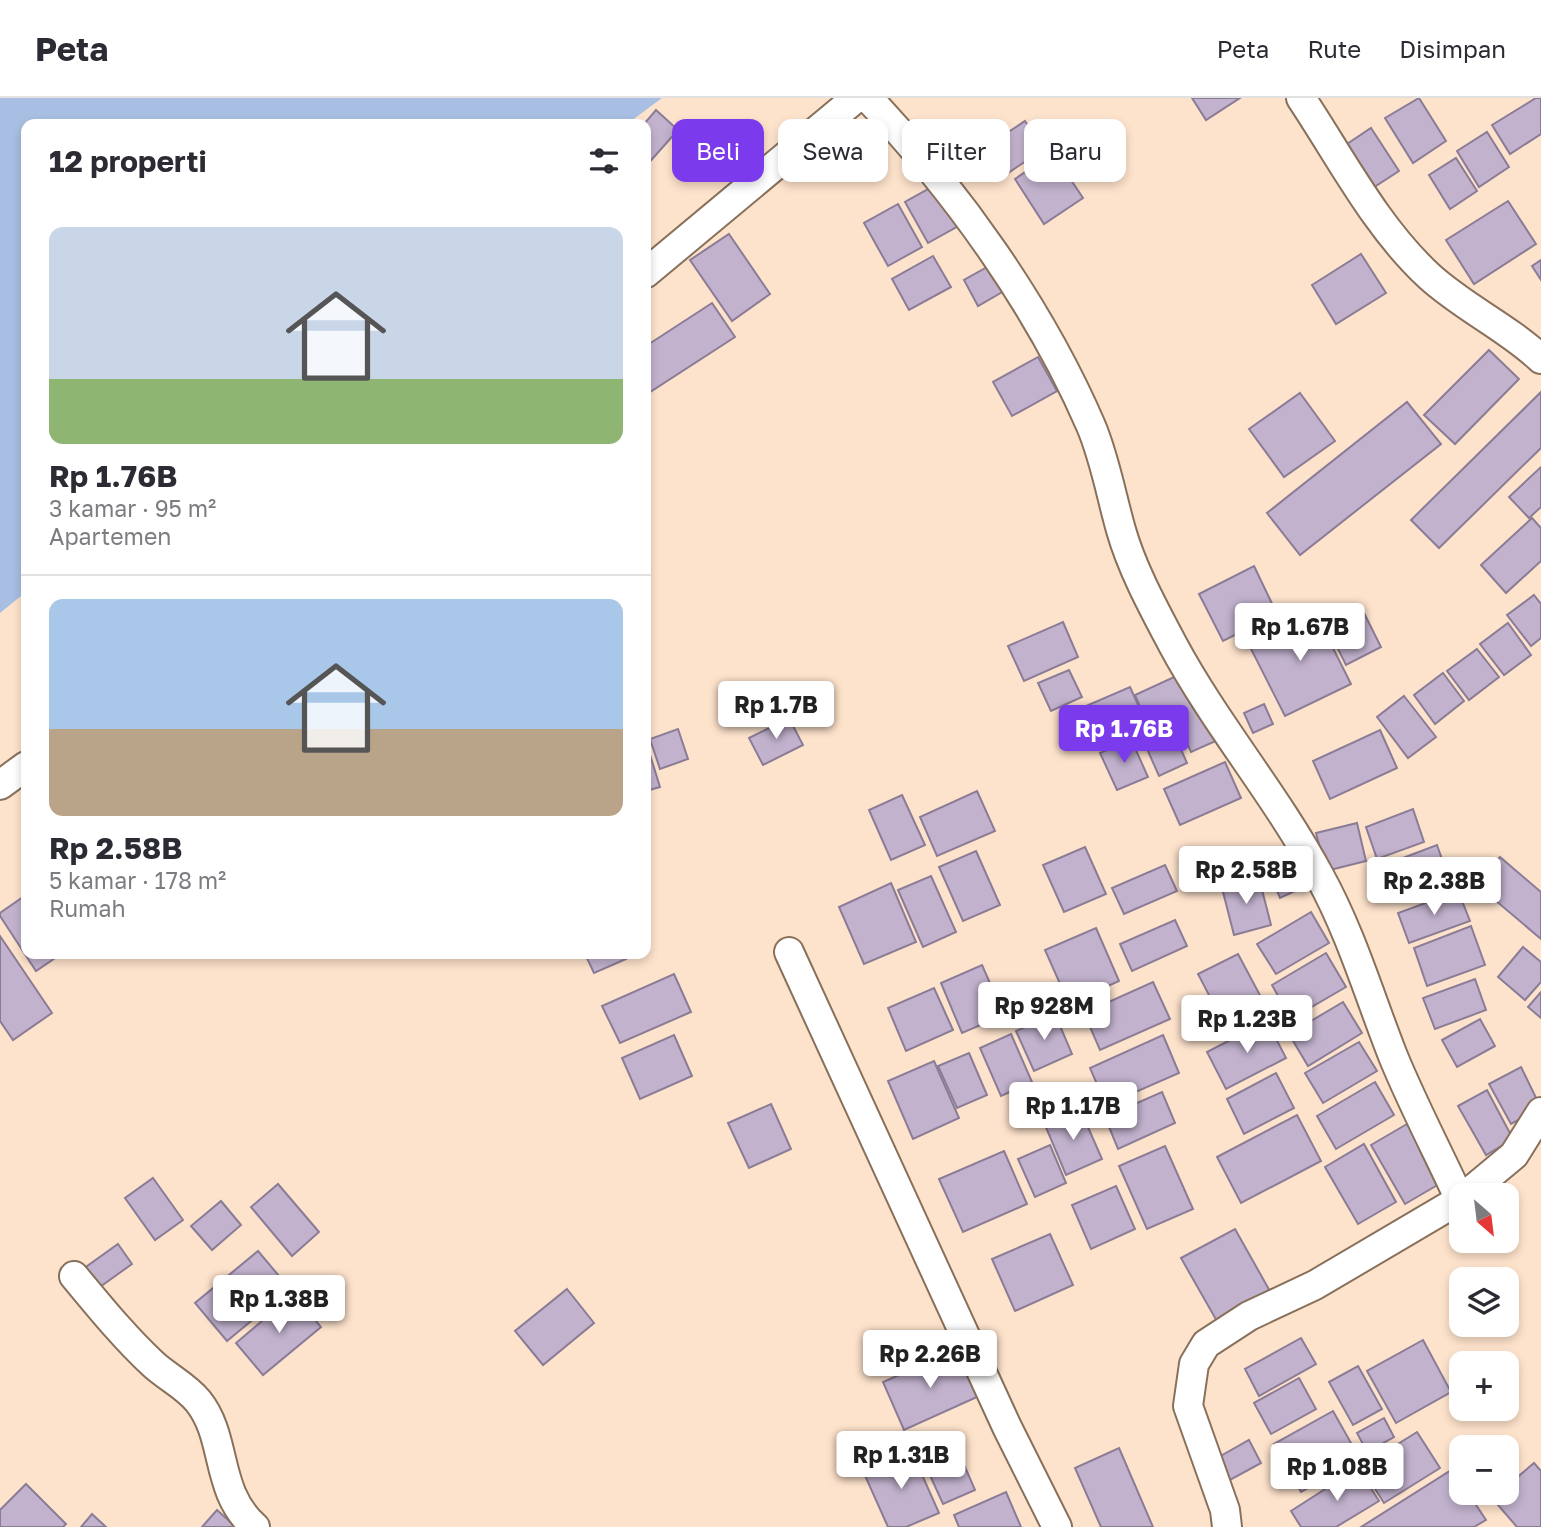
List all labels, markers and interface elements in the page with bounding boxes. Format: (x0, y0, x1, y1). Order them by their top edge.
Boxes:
text: Peta (35, 29, 108, 68)
text: Peta (1217, 34, 1269, 63)
text: Rute (1307, 34, 1361, 63)
text: Disimpan (1399, 34, 1506, 63)
chip: Beli (672, 119, 764, 182)
chip: Sewa (778, 119, 888, 182)
chip: Filter (902, 119, 1010, 182)
chip: Baru (1024, 119, 1126, 182)
icon: filters (585, 142, 623, 180)
text: 12 properti (49, 143, 207, 179)
icon: home (273, 273, 399, 399)
text: Rp 1.76B (49, 458, 177, 494)
text: 3 kamar · 95 m² (49, 494, 216, 522)
text: Apartemen (49, 522, 171, 550)
pin: Rp 1.67B (1228, 603, 1372, 663)
text: Rp 1.67B (1251, 612, 1349, 640)
icon: home (273, 645, 399, 771)
pin: Rp 1.7B (711, 682, 841, 741)
text: Rp 1.7B (734, 690, 818, 718)
pin: Rp 1.76B (1052, 706, 1196, 765)
text: Rp 1.76B (1075, 714, 1173, 742)
text: Rp 2.58B (49, 830, 182, 866)
pin: Rp 2.58B (1174, 846, 1318, 906)
text: Rp 2.58B (1195, 855, 1297, 883)
pin: Rp 2.38B (1362, 858, 1506, 917)
text: 5 kamar · 178 m² (49, 866, 226, 894)
text: Rp 2.38B (1383, 866, 1485, 894)
text: Rumah (49, 894, 126, 922)
pin: Rp 928M (979, 982, 1109, 1042)
text: Rp 928M (994, 991, 1094, 1019)
pin: Rp 1.23B (1175, 996, 1319, 1055)
text: Rp 1.23B (1197, 1004, 1297, 1032)
pin: Rp 1.17B (1001, 1082, 1145, 1142)
text: Rp 1.17B (1025, 1091, 1121, 1119)
north arrow (1449, 1183, 1519, 1253)
map controls (1449, 1183, 1519, 1505)
button: layers (1449, 1267, 1519, 1337)
pin: Rp 1.38B (207, 1276, 351, 1335)
text: Rp 1.38B (229, 1284, 329, 1312)
pin: Rp 2.26B (858, 1330, 1002, 1390)
text: Rp 2.26B (879, 1339, 981, 1367)
button: + (1449, 1351, 1519, 1421)
pin: Rp 1.31B (829, 1432, 973, 1491)
button: − (1449, 1435, 1519, 1505)
text: Rp 1.31B (852, 1440, 950, 1468)
pin: Rp 1.08B (1265, 1444, 1409, 1503)
text: Rp 1.08B (1287, 1452, 1387, 1480)

